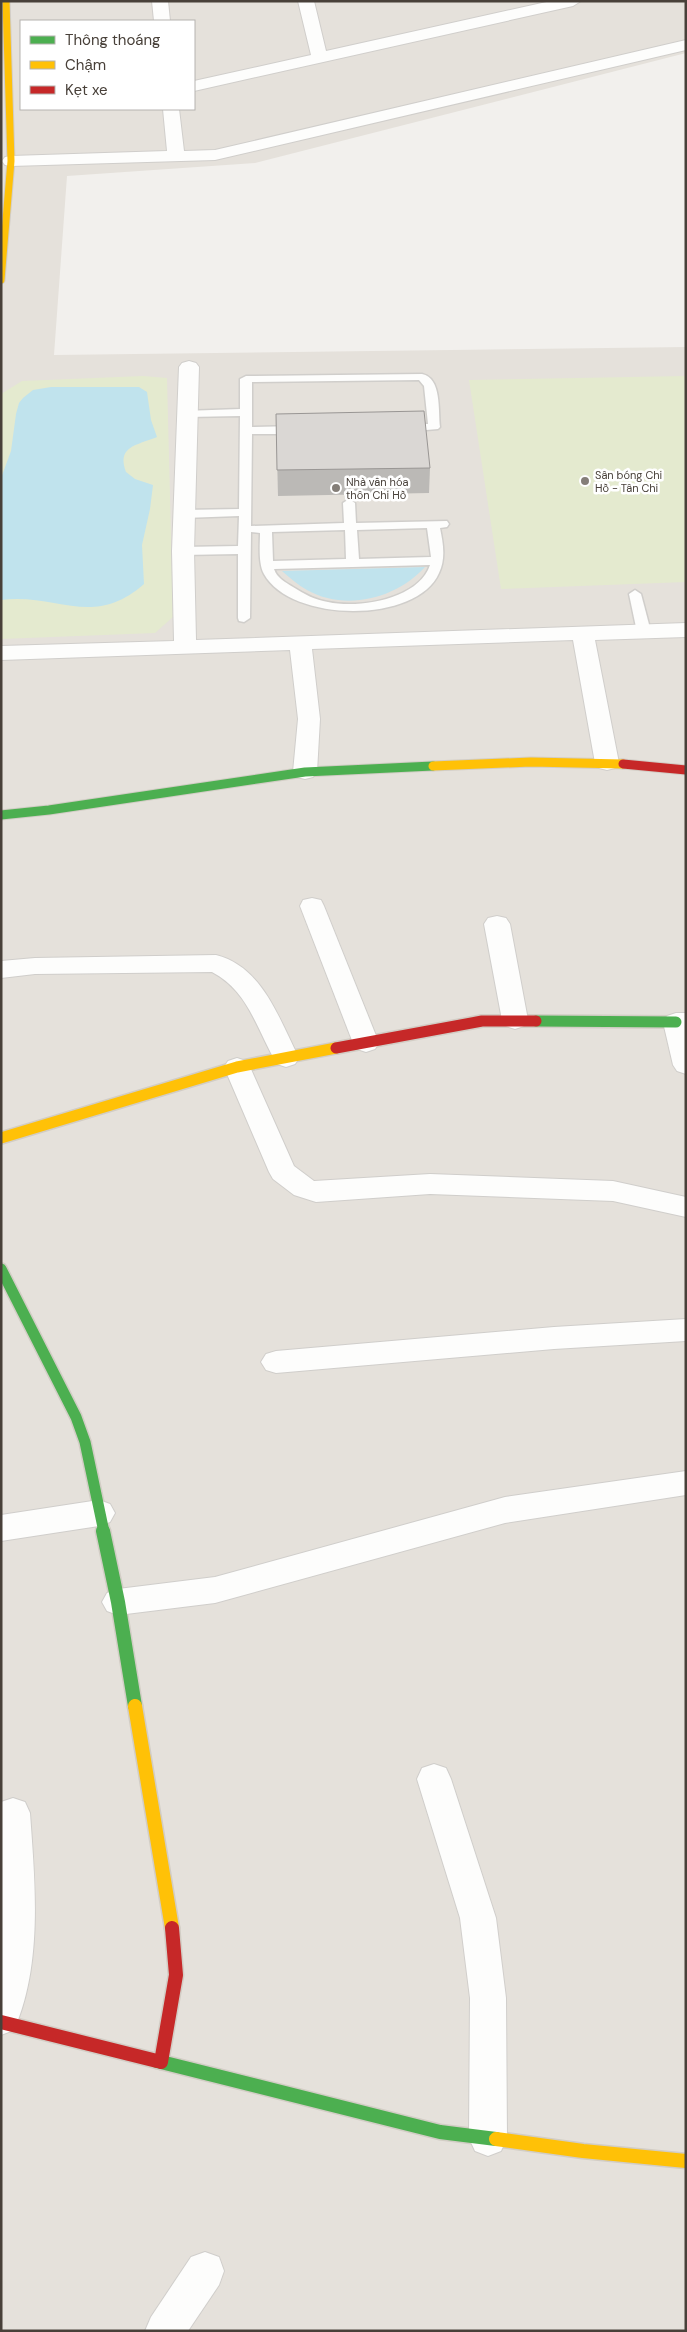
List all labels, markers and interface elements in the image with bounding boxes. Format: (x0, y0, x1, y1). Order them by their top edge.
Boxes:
legend (20, 20, 195, 110)
text: Thông thoáng (65, 30, 160, 50)
text: Chậm (65, 55, 106, 75)
text: Kẹt xe (65, 80, 108, 100)
place label: Sân bóng Chi Hồ - Tân Chi (595, 468, 662, 495)
place label: Nhà văn hóa thôn Chi Hồ (346, 475, 408, 502)
marker: Sân bóng Chi Hồ - Tân Chi (579, 475, 591, 487)
marker: Nhà văn hóa thôn Chi Hồ (330, 482, 342, 494)

